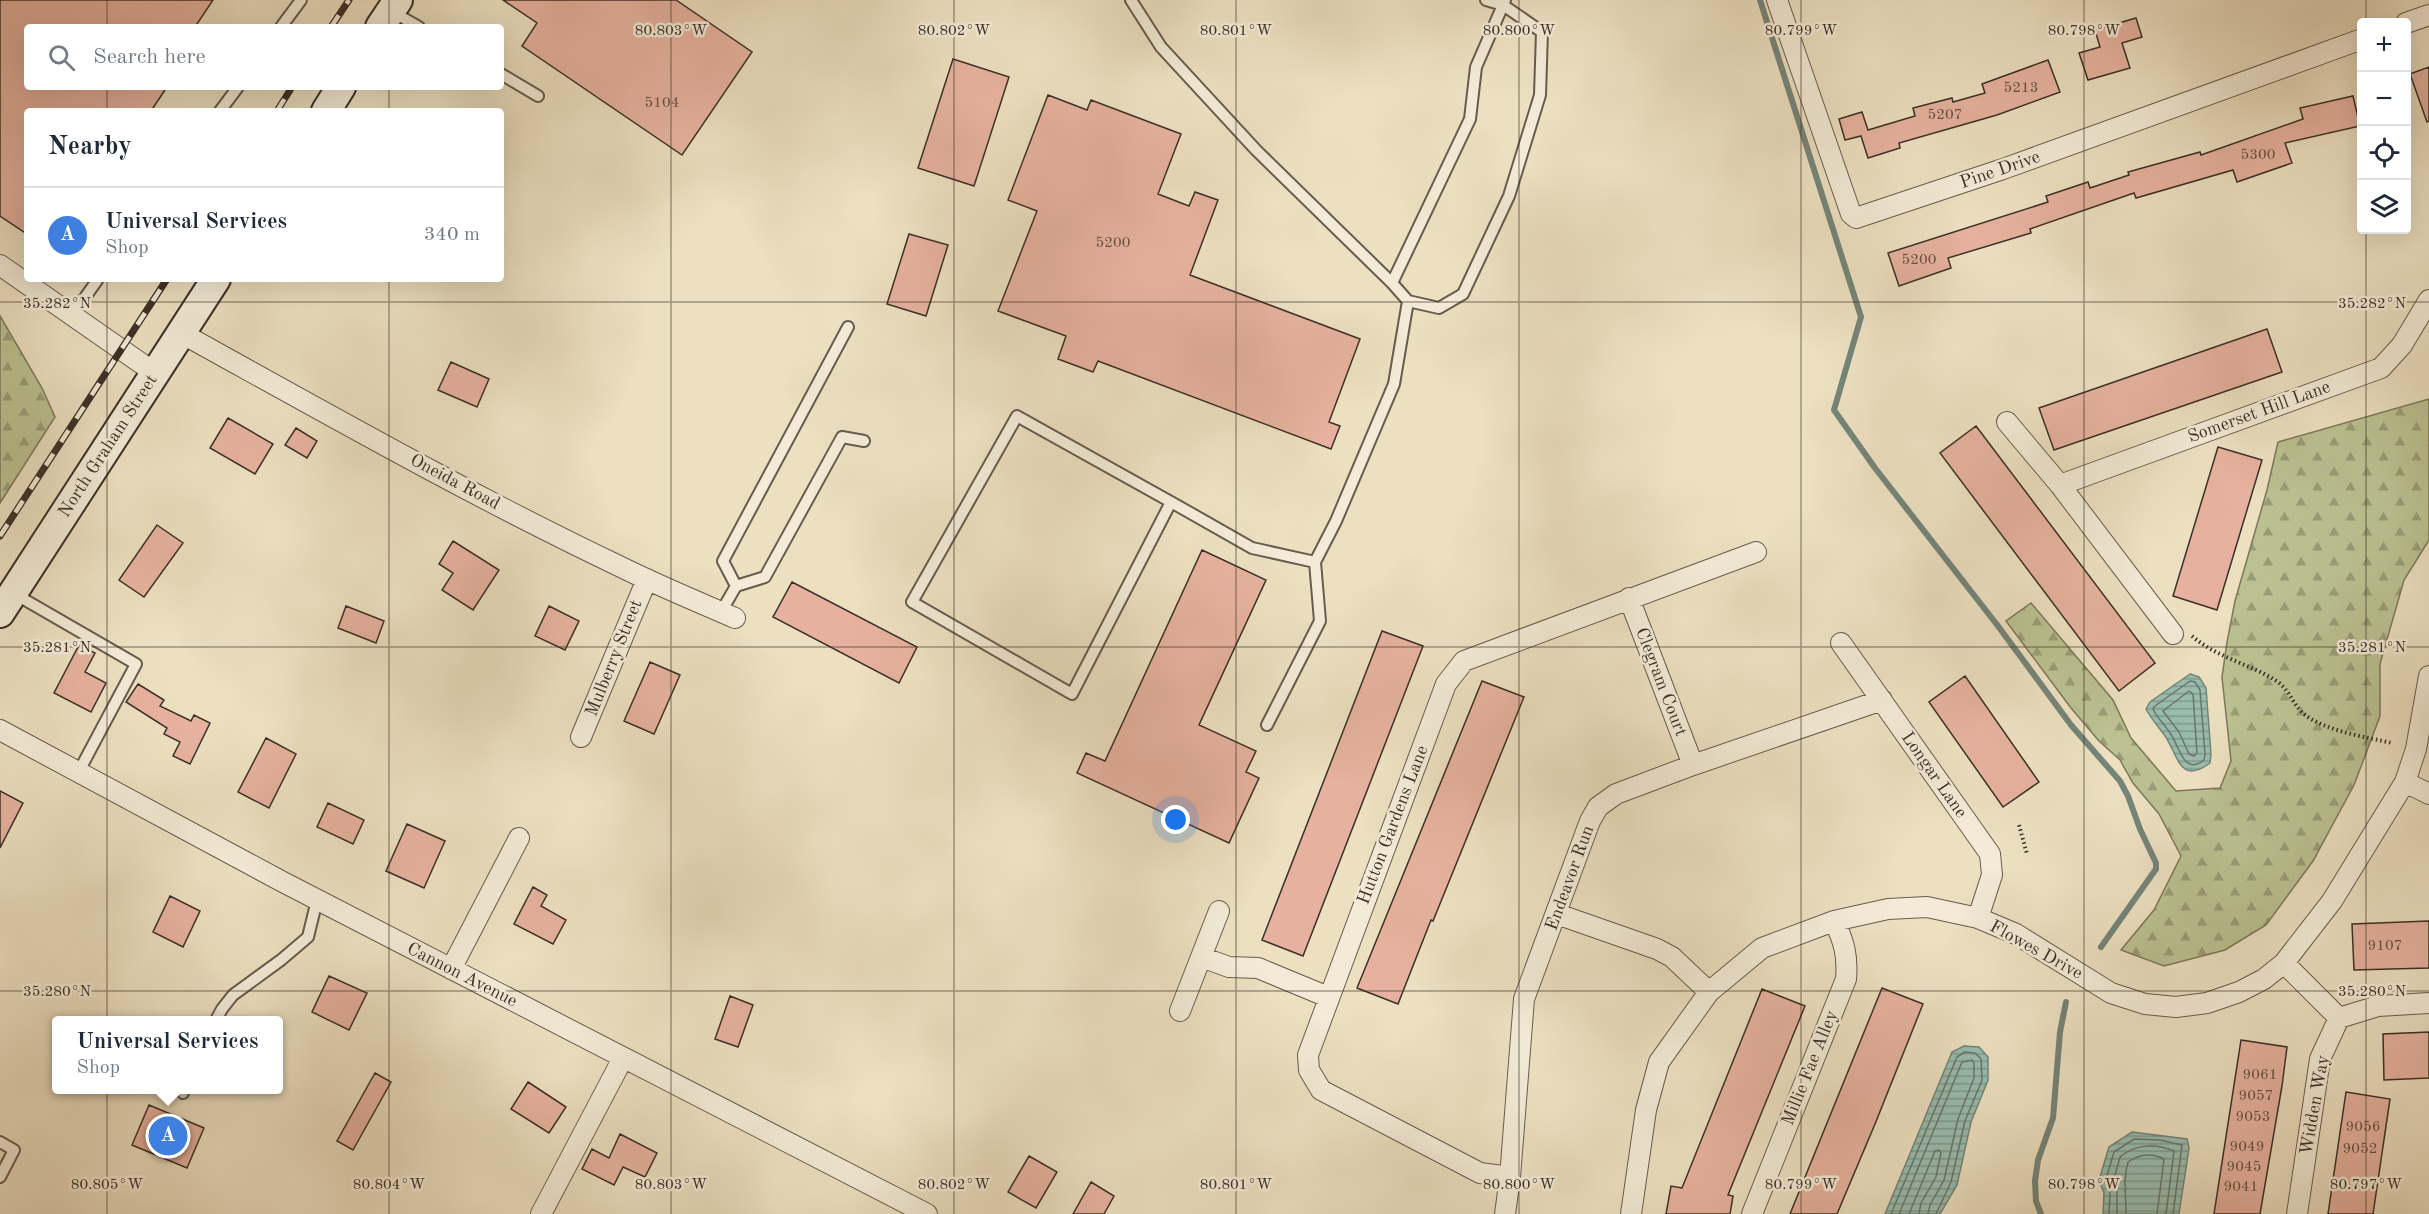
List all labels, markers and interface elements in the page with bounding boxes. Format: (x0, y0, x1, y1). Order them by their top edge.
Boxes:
map controls (2357, 18, 2411, 234)
button: + (2357, 18, 2411, 72)
search box (24, 24, 504, 90)
text: 80.803°W (635, 24, 707, 39)
text: 80.802°W (918, 24, 990, 39)
text: 80.801°W (1200, 24, 1272, 39)
text: 80.800°W (1483, 24, 1555, 39)
text: 80.799°W (1765, 24, 1837, 39)
text: 80.798°W (2048, 24, 2120, 39)
icon: search (45, 41, 78, 74)
text: Search here (93, 46, 206, 68)
button: − (2357, 72, 2411, 126)
house number: 5213 (2004, 81, 2038, 96)
house number: 5104 (645, 96, 679, 111)
house number: 5207 (1928, 108, 1962, 123)
button: locate (2357, 126, 2411, 180)
text: Nearby (48, 134, 132, 160)
street label: Pine Drive (1958, 148, 2042, 192)
house number: 5300 (2241, 148, 2275, 163)
button: layers (2357, 180, 2411, 234)
text: Universal Services (105, 211, 287, 233)
text: A (60, 225, 75, 245)
text: 340 m (424, 225, 480, 245)
house number: 5200 (1096, 236, 1130, 251)
text: Shop (105, 238, 149, 258)
house number: 5200 (1902, 253, 1936, 268)
text: 35.282°N (23, 297, 91, 312)
text: 35.282°N (2338, 297, 2406, 312)
street label: North Graham Street (55, 371, 161, 521)
street label: Somerset Hill Lane (2185, 378, 2333, 446)
street label: Oneida Road (407, 451, 503, 513)
street label: Mulberry Street (582, 597, 646, 719)
street label: Clegram Court (1632, 625, 1690, 739)
text: 35.281°N (23, 641, 91, 656)
text: 35.281°N (2338, 641, 2406, 656)
street label: Longar Lane (1898, 729, 1970, 821)
street label: Hutton Gardens Lane (1354, 743, 1432, 907)
your location (1161, 805, 1190, 834)
street label: Endeavor Run (1543, 823, 1597, 933)
street label: Flowes Drive (1987, 917, 2085, 983)
street label: Cannon Avenue (404, 939, 520, 1011)
house number: 9107 (2368, 939, 2402, 954)
text: 35.280°N (23, 985, 91, 1000)
text: 35.280°N (2338, 985, 2406, 1000)
street label: Millie Fae Alley (1779, 1007, 1841, 1128)
popup (52, 1016, 283, 1094)
text: Universal Services (76, 1031, 259, 1053)
street label: Widden Way (2297, 1053, 2333, 1156)
text: Shop (76, 1058, 120, 1078)
house number: 9061 (2243, 1068, 2277, 1083)
house number: 9057 (2239, 1089, 2273, 1104)
house number: 9053 (2236, 1110, 2270, 1125)
pin: A (148, 1114, 188, 1158)
house number: 9056 (2346, 1120, 2380, 1135)
house number: 9049 (2230, 1140, 2264, 1155)
house number: 9052 (2343, 1142, 2377, 1157)
house number: 9045 (2227, 1160, 2261, 1175)
text: 80.805°W (71, 1178, 143, 1193)
text: 80.804°W (353, 1178, 425, 1193)
text: 80.803°W (635, 1178, 707, 1193)
text: 80.802°W (918, 1178, 990, 1193)
text: 80.801°W (1200, 1178, 1272, 1193)
text: 80.800°W (1483, 1178, 1555, 1193)
text: 80.799°W (1765, 1178, 1837, 1193)
text: 80.798°W (2048, 1178, 2120, 1193)
text: 80.797°W (2330, 1178, 2402, 1193)
house number: 9041 (2224, 1180, 2258, 1195)

